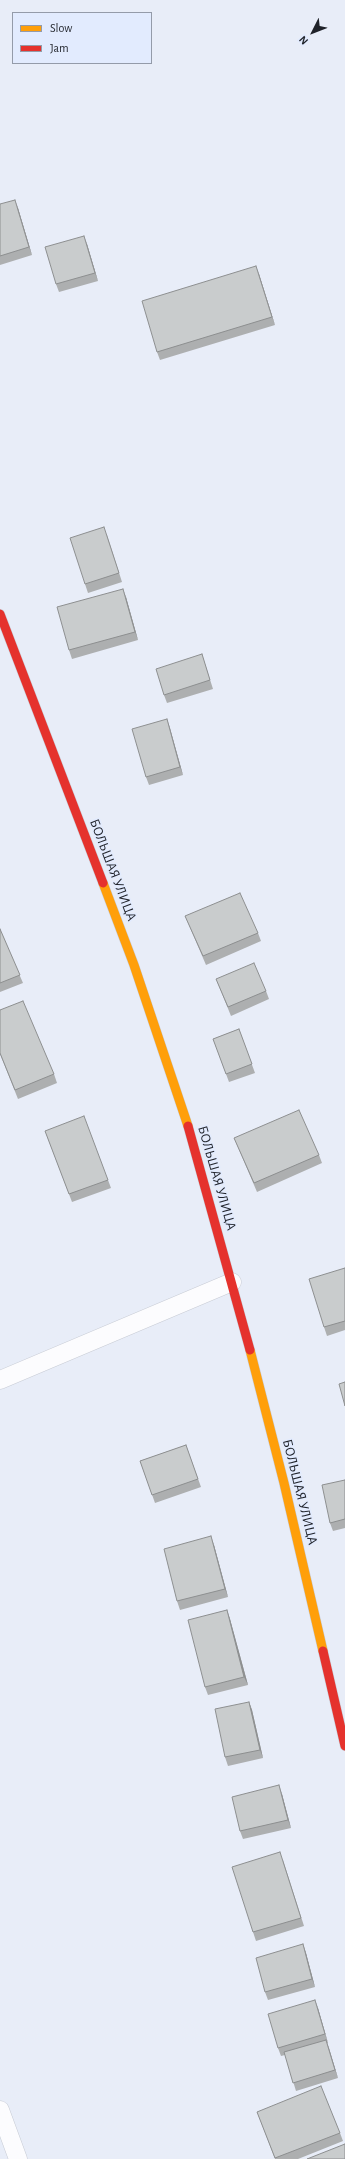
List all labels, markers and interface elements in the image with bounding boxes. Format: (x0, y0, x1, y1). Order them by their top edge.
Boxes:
legend (12, 12, 152, 64)
north arrow (293, 12, 333, 52)
text: Slow (50, 22, 72, 34)
text: N (297, 34, 310, 47)
text: Jam (50, 42, 69, 54)
street label: БОЛЬШАЯ УЛИЦА (86, 817, 140, 923)
street label: БОЛЬШАЯ УЛИЦА (194, 1124, 240, 1232)
street label: БОЛЬШАЯ УЛИЦА (279, 1438, 321, 1546)

